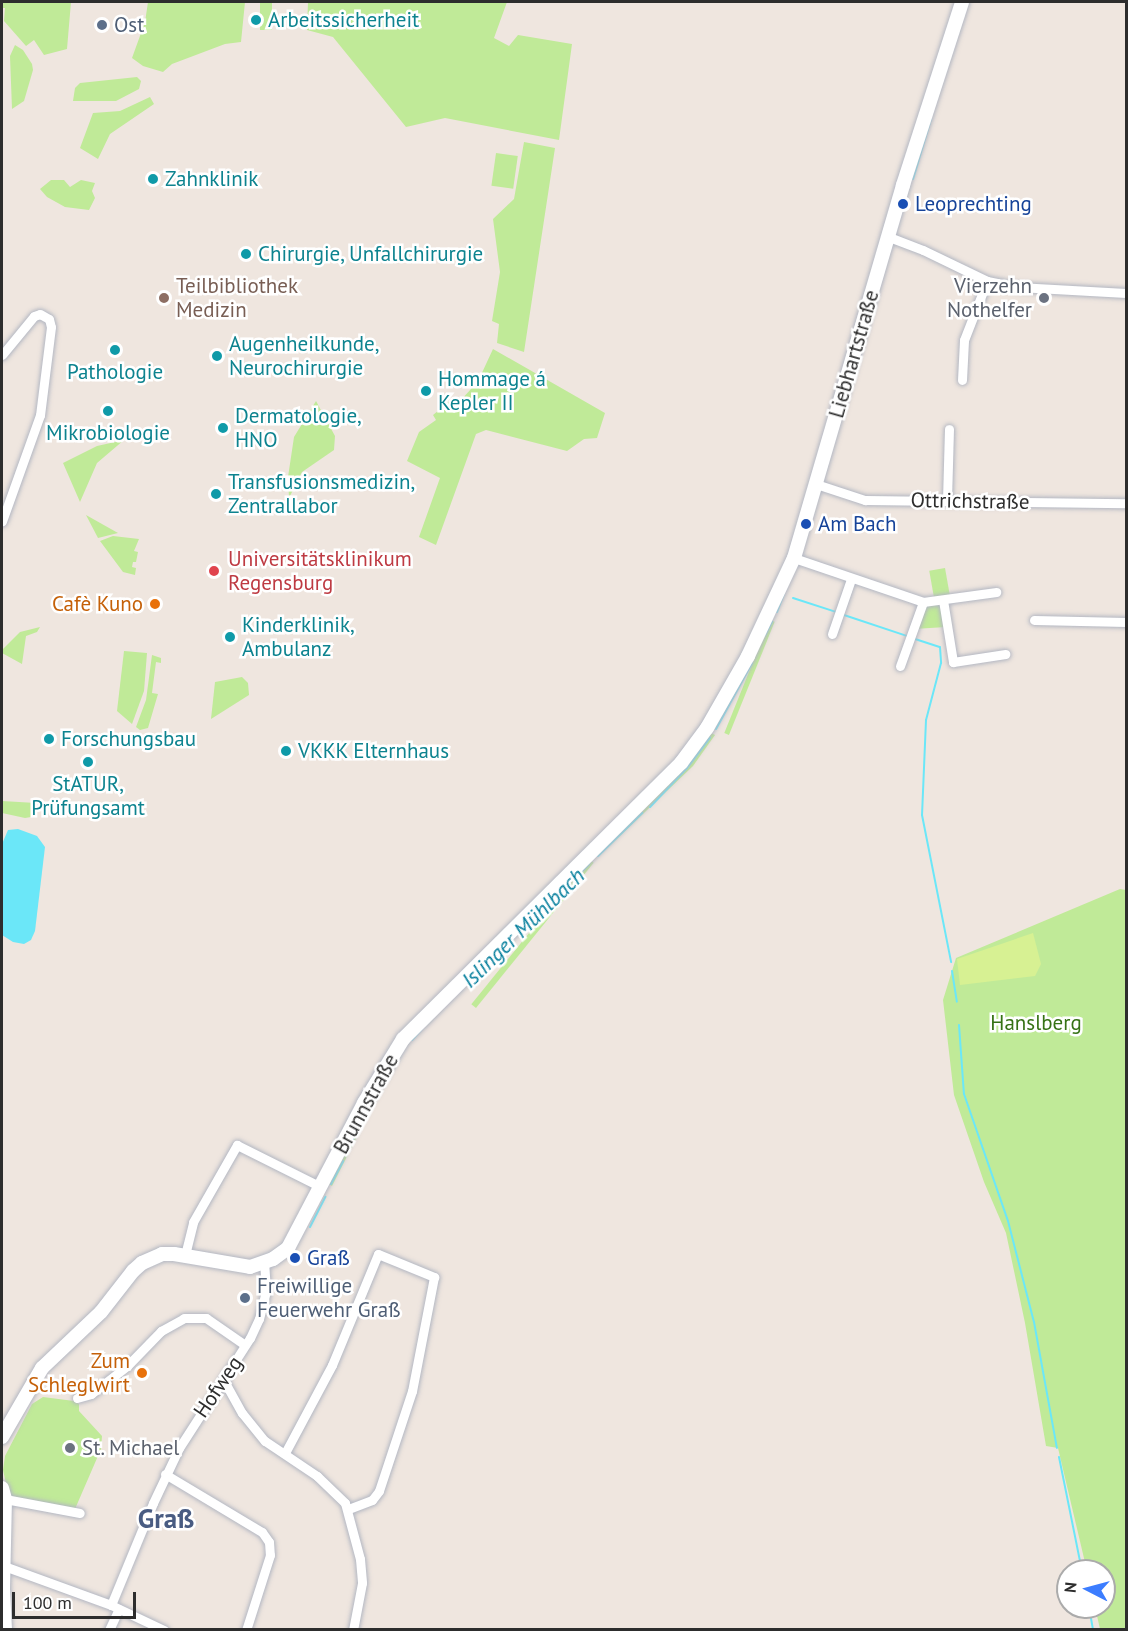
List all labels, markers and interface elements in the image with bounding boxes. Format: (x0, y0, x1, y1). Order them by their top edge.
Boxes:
place label: Arbeitssicherheit (268, 7, 419, 33)
place label: Ost (114, 12, 144, 38)
marker: Arbeitssicherheit (249, 13, 263, 27)
marker: Ost (95, 18, 109, 32)
place label: Zahnklinik (165, 166, 258, 192)
marker: Zahnklinik (146, 172, 160, 186)
place label: Leoprechting (915, 191, 1032, 217)
marker: Leoprechting (896, 197, 910, 211)
place label: Chirurgie, Unfallchirurgie (258, 241, 485, 267)
marker: Chirurgie, Unfallchirurgie (239, 247, 253, 261)
place label: Teilbibliothek Medizin (176, 273, 298, 323)
place label: Vierzehn Nothelfer (947, 273, 1032, 323)
street label: Liebhartstraße (824, 287, 884, 421)
marker: Teilbibliothek Medizin (157, 291, 171, 305)
marker: Vierzehn Nothelfer (1037, 291, 1051, 305)
place label: Augenheilkunde, Neurochirurgie (229, 331, 380, 381)
marker: Pathologie (108, 343, 122, 357)
marker: Augenheilkunde, Neurochirurgie (210, 349, 224, 363)
place label: Pathologie (67, 359, 163, 385)
place label: Hommage á Kepler II (438, 366, 546, 416)
marker: Hommage á Kepler II (419, 384, 433, 398)
place label: Dermatologie, HNO (235, 403, 362, 453)
marker: Mikrobiologie (101, 404, 115, 418)
place label: Mikrobiologie (46, 420, 170, 446)
marker: Dermatologie, HNO (216, 421, 230, 435)
place label: Transfusionsmedizin, Zentrallabor (228, 469, 415, 519)
marker: Transfusionsmedizin, Zentrallabor (209, 487, 223, 501)
street label: Ottrichstraße (910, 487, 1030, 515)
place label: Am Bach (818, 511, 897, 537)
marker: Am Bach (799, 517, 813, 531)
place label: Universitätsklinikum Regensburg (228, 546, 412, 596)
marker: Universitätsklinikum Regensburg (205, 562, 223, 580)
place label: Cafè Kuno (52, 591, 143, 617)
marker: Cafè Kuno (148, 597, 162, 611)
place label: Kinderklinik, Ambulanz (242, 612, 355, 662)
marker: Kinderklinik, Ambulanz (223, 630, 237, 644)
place label: Forschungsbau (61, 726, 196, 752)
marker: Forschungsbau (42, 732, 56, 746)
place label: VKKK Elternhaus (298, 738, 450, 764)
marker: VKKK Elternhaus (279, 744, 293, 758)
marker: StATUR, Prüfungsamt (81, 755, 95, 769)
place label: StATUR, Prüfungsamt (31, 771, 145, 821)
water label: Islinger Mühlbach (456, 863, 590, 993)
park label: Hanslberg (990, 1010, 1082, 1036)
street label: Brunnstraße (328, 1050, 404, 1158)
place label: Graß (307, 1245, 350, 1271)
marker: Graß (288, 1251, 302, 1265)
place label: Freiwillige Feuerwehr Graß (257, 1273, 401, 1323)
marker: Freiwillige Feuerwehr Graß (238, 1291, 252, 1305)
place label: Zum Schleglwirt (28, 1348, 130, 1398)
street label: Hofweg (188, 1351, 248, 1423)
marker: Zum Schleglwirt (135, 1366, 149, 1380)
place label: St. Michael (82, 1435, 181, 1461)
marker: St. Michael (63, 1441, 77, 1455)
district label: Graß (138, 1503, 194, 1535)
north arrow (1056, 1559, 1116, 1619)
scale bar (15, 1580, 140, 1618)
text: N (1060, 1581, 1081, 1594)
text: 100 m (23, 1591, 72, 1614)

